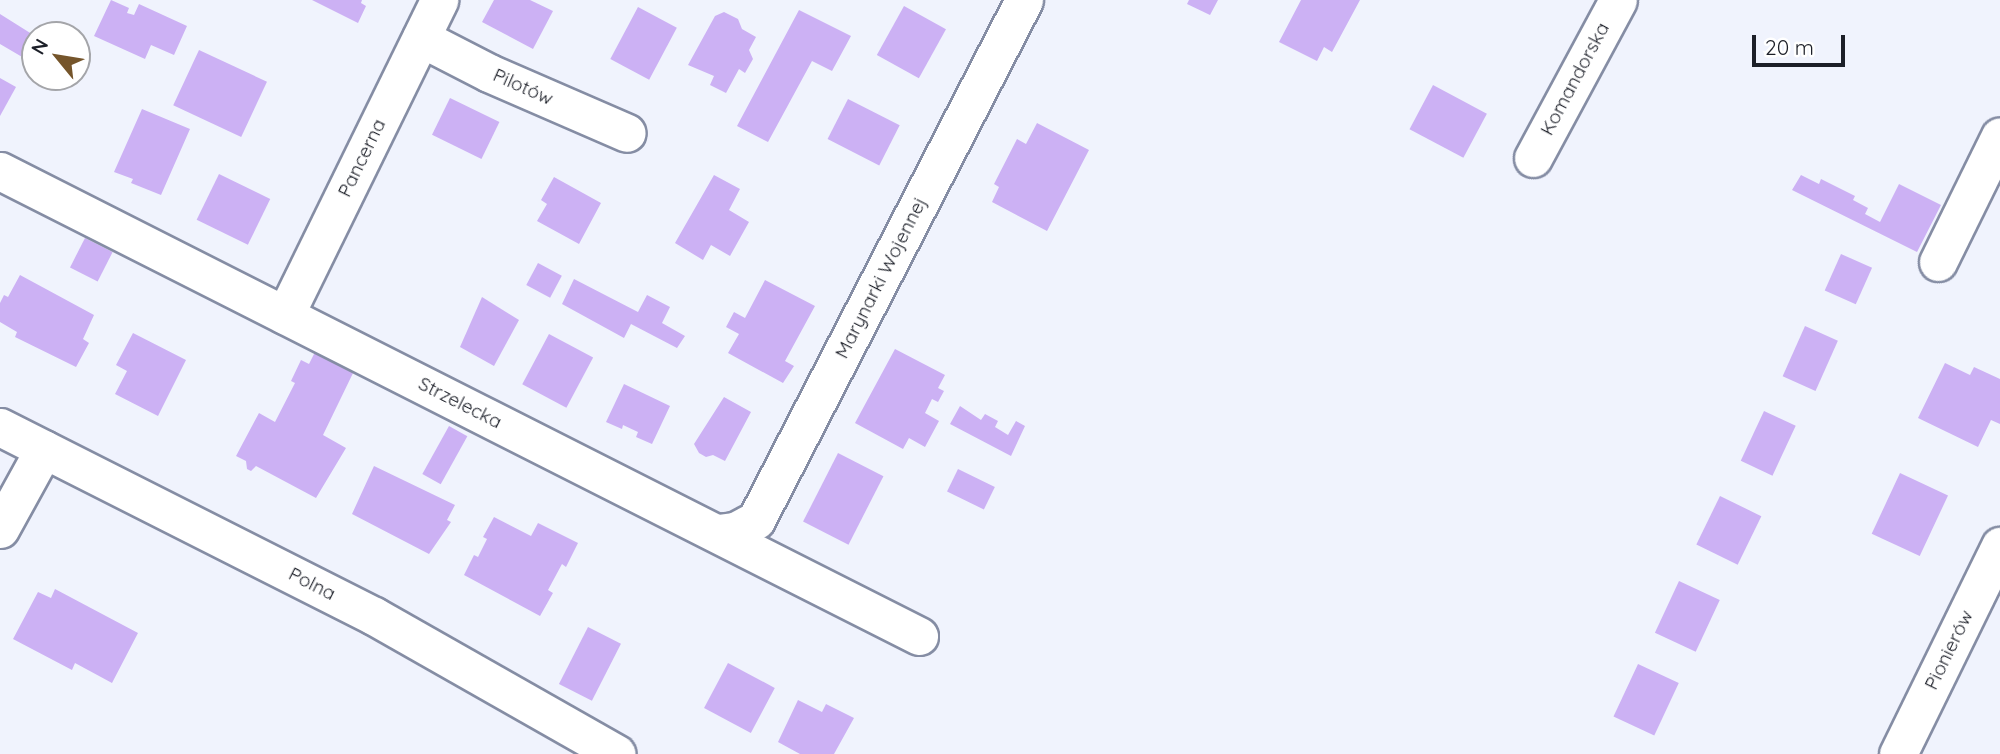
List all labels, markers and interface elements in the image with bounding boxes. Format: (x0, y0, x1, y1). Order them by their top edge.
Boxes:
street label: Komandorska (1536, 19, 1614, 139)
north arrow (21, 21, 91, 91)
scale bar (1755, 21, 1848, 65)
text: N (26, 34, 53, 59)
text: 20 m (1765, 34, 1814, 60)
street label: Pilotów (489, 64, 557, 110)
street label: Pancerna (333, 115, 391, 201)
street label: Marynarki Wojennej (830, 194, 932, 362)
street label: Strzelecka (415, 372, 505, 434)
street label: Polna (285, 563, 339, 605)
street label: Pionierów (1920, 606, 1978, 694)

